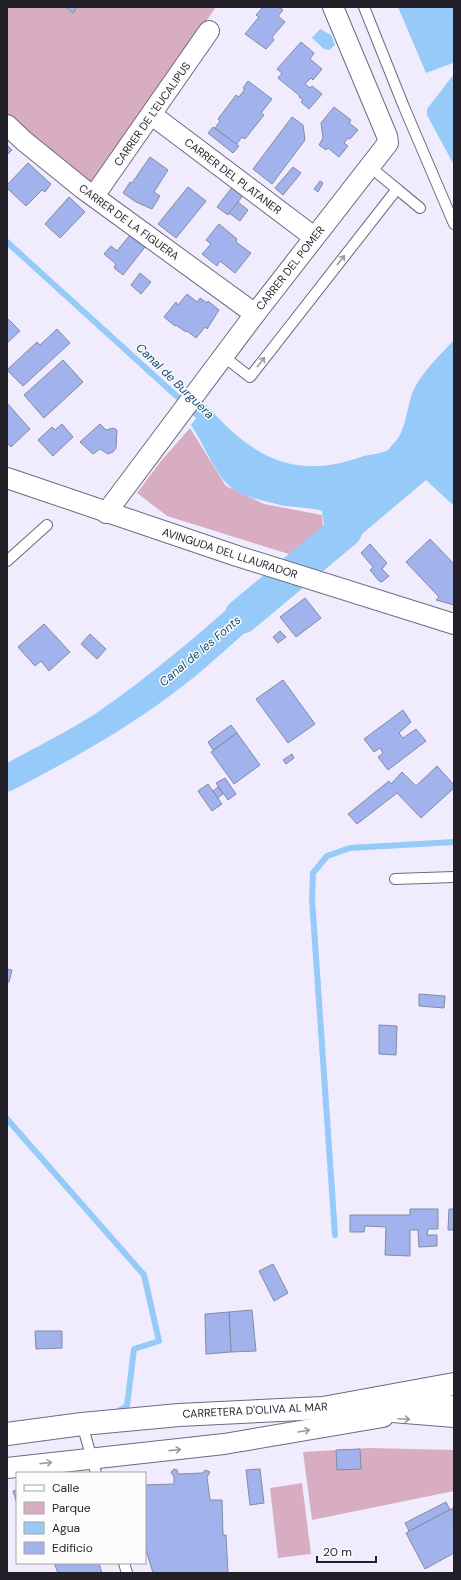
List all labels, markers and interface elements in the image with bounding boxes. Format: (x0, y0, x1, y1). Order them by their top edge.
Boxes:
street label: CARRER DE L'EUCALIPUS (111, 59, 193, 169)
street label: CARRER DEL PLATANER (182, 135, 284, 217)
street label: CARRER DE LA FIGUERA (76, 181, 182, 263)
street label: CARRER DEL POMER (253, 223, 327, 313)
one-way arrow (337, 255, 346, 266)
water label: Canal de Burguera (133, 340, 218, 423)
one-way arrow (257, 357, 266, 368)
street label: AVINGUDA DEL LLAURADOR (161, 525, 299, 581)
water label: Canal de les Fonts (156, 612, 244, 690)
street label: CARRETERA D'OLIVA AL MAR (182, 1399, 328, 1421)
one-way arrow (397, 1415, 410, 1422)
one-way arrow (297, 1427, 310, 1435)
one-way arrow (168, 1446, 181, 1453)
one-way arrow (39, 1460, 52, 1467)
legend (16, 1472, 146, 1564)
text: Calle (52, 1480, 79, 1496)
text: Parque (52, 1500, 91, 1516)
text: Agua (52, 1520, 80, 1536)
scale bar (317, 1538, 376, 1564)
text: Edificio (52, 1540, 93, 1556)
text: 20 m (323, 1544, 352, 1560)

